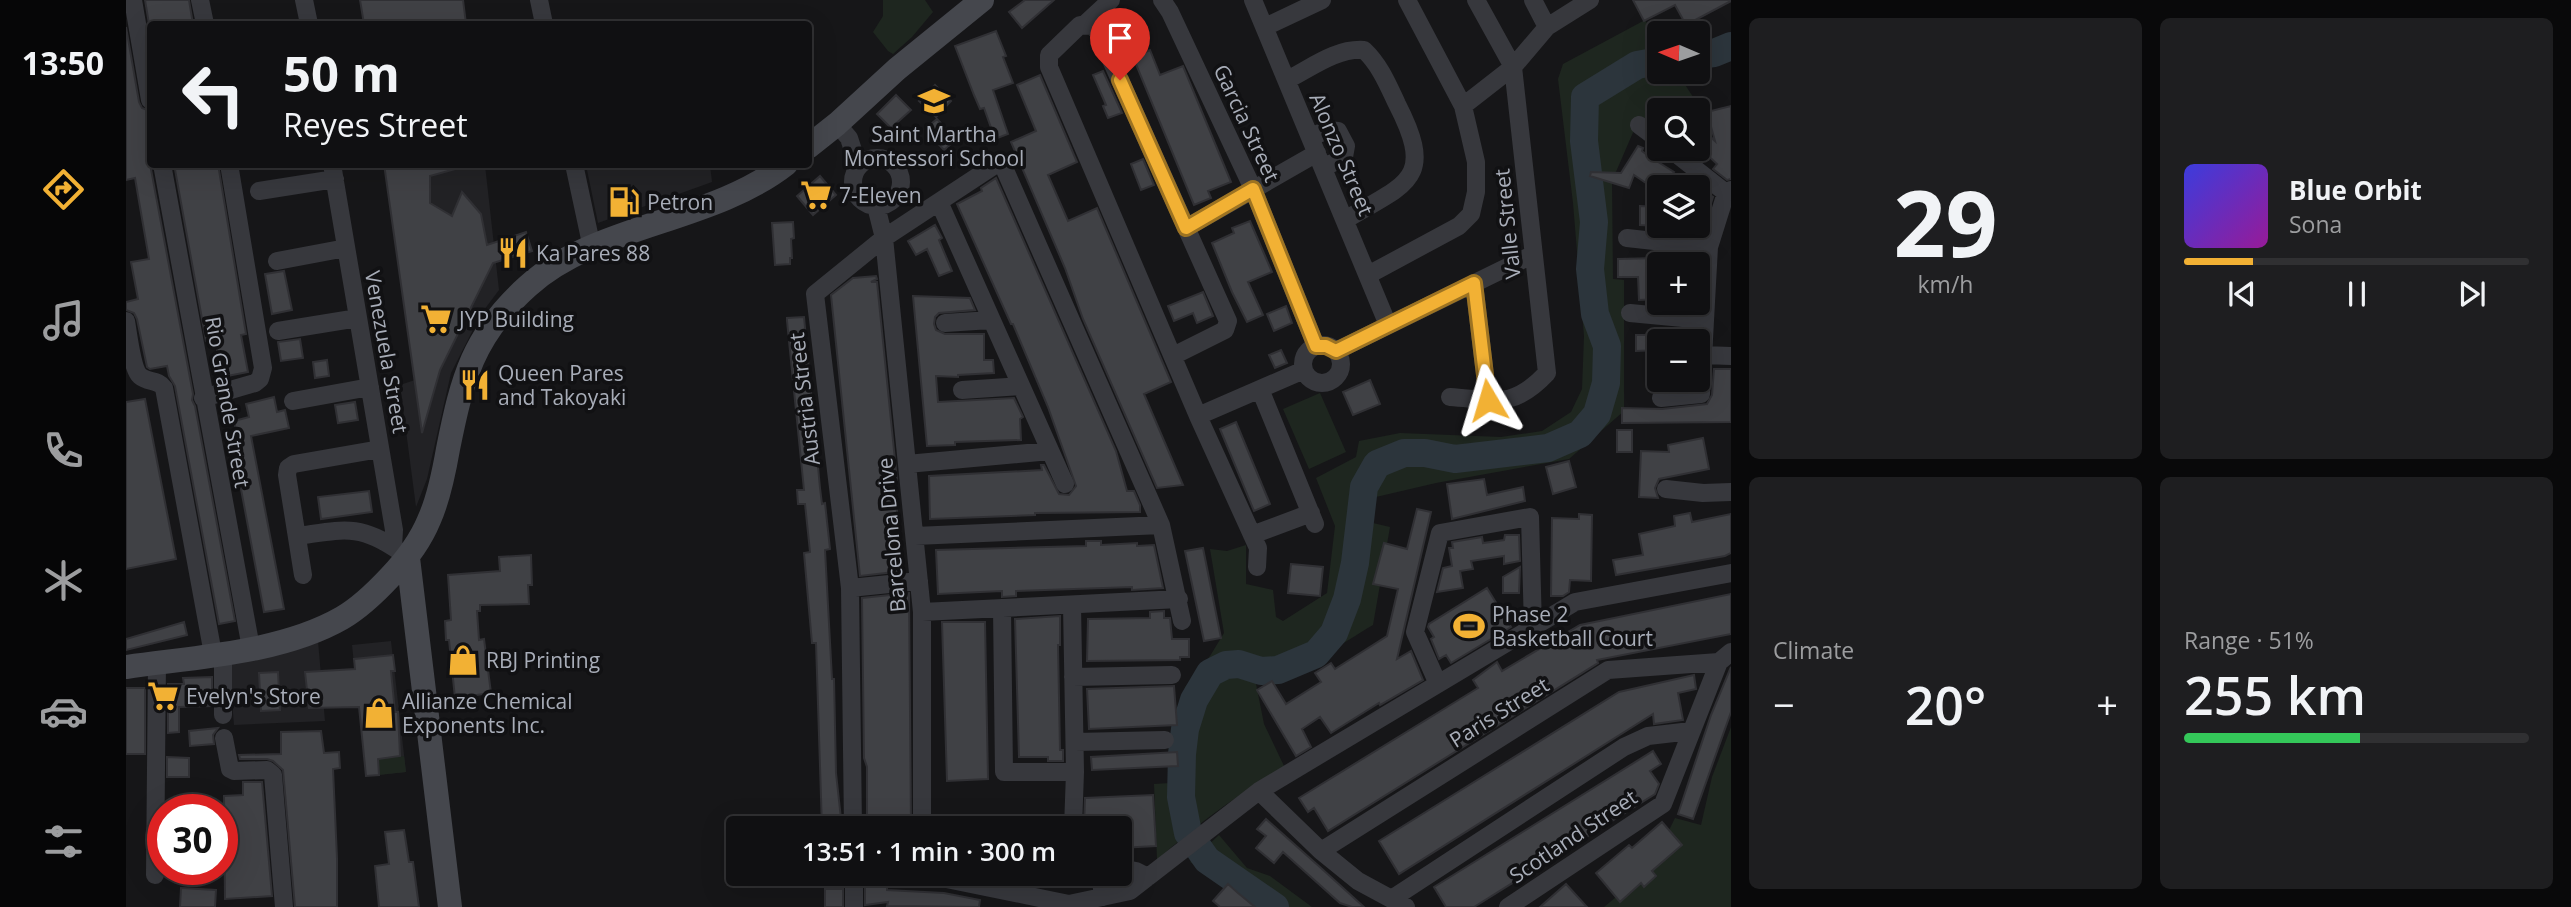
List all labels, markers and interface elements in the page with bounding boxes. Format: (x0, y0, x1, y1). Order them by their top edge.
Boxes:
pin (1090, 8, 1150, 80)
icon: arrive (1101, 19, 1139, 57)
north arrow (1647, 21, 1710, 84)
map controls (1647, 21, 1710, 392)
text: 50 m (283, 40, 400, 106)
text: 13:50 (22, 41, 104, 84)
icon: left (168, 49, 259, 140)
street label: Garcia Street (1208, 60, 1286, 186)
school or university icon: Saint Martha Montessori School (917, 84, 951, 118)
street label: Alonzo Street (1304, 88, 1380, 220)
button: search (1647, 98, 1710, 161)
text: Reyes Street (283, 103, 468, 146)
place label: Saint Martha Montessori School (844, 120, 1024, 172)
text: 29 (1893, 160, 1998, 284)
icon: directions (39, 165, 88, 214)
street label: Valle Street (1487, 167, 1527, 281)
text: Blue Orbit (2289, 172, 2422, 208)
button: layers (1647, 175, 1710, 238)
supermarket icon: 7-Eleven (799, 178, 833, 212)
place label: 7-Eleven (839, 181, 922, 209)
fuel station icon: Petron (607, 185, 641, 219)
place label: Petron (647, 188, 713, 216)
text: Sona (2289, 208, 2342, 240)
restaurant icon: Ka Pares 88 (496, 236, 530, 270)
place label: Ka Pares 88 (536, 239, 650, 267)
button: + (1647, 252, 1710, 315)
text: km/h (1918, 268, 1973, 300)
street label: Venezuela Street (359, 269, 415, 435)
icon: previous (2223, 275, 2261, 313)
icon: pause (2338, 275, 2376, 313)
icon: next (2453, 275, 2491, 313)
icon: music (39, 296, 88, 345)
supermarket icon: JYP Building (419, 302, 453, 336)
place label: JYP Building (457, 305, 574, 333)
street label: Rio Grande Street (199, 314, 257, 490)
button: − (1647, 329, 1710, 392)
street label: Austria Street (782, 331, 826, 467)
place label: Queen Pares and Takoyaki (498, 359, 626, 411)
position arrow (1451, 363, 1525, 437)
restaurant icon: Queen Pares and Takoyaki (458, 368, 492, 402)
icon: phone (39, 426, 88, 475)
street label: Barcelona Drive (870, 457, 912, 613)
icon: climate (39, 556, 88, 605)
place label: Phase 2 Basketball Court (1492, 600, 1653, 652)
sports icon: Phase 2 Basketball Court (1452, 609, 1486, 643)
text: Range · 51% (2184, 624, 2314, 656)
text: Climate (1773, 634, 1854, 666)
shop icon: RBJ Printing (446, 643, 480, 677)
place label: RBJ Printing (486, 646, 600, 674)
text: 255 km (2184, 659, 2366, 730)
text: 20° (1905, 669, 1986, 740)
street label: Paris Street (1444, 670, 1554, 754)
text: − (1773, 678, 1795, 730)
text: + (2096, 678, 2118, 730)
supermarket icon: Evelyn's Store (146, 679, 180, 713)
place label: Evelyn's Store (186, 682, 321, 710)
icon: car (39, 687, 88, 736)
place label: Allianze Chemical Exponents Inc. (402, 687, 573, 739)
shop icon: Allianze Chemical Exponents Inc. (362, 696, 396, 730)
street label: Scotland Street (1504, 783, 1642, 889)
speed limit sign: 30 (147, 794, 238, 885)
icon: filters (39, 817, 88, 866)
text: 13:51 · 1 min · 300 m (802, 833, 1056, 869)

